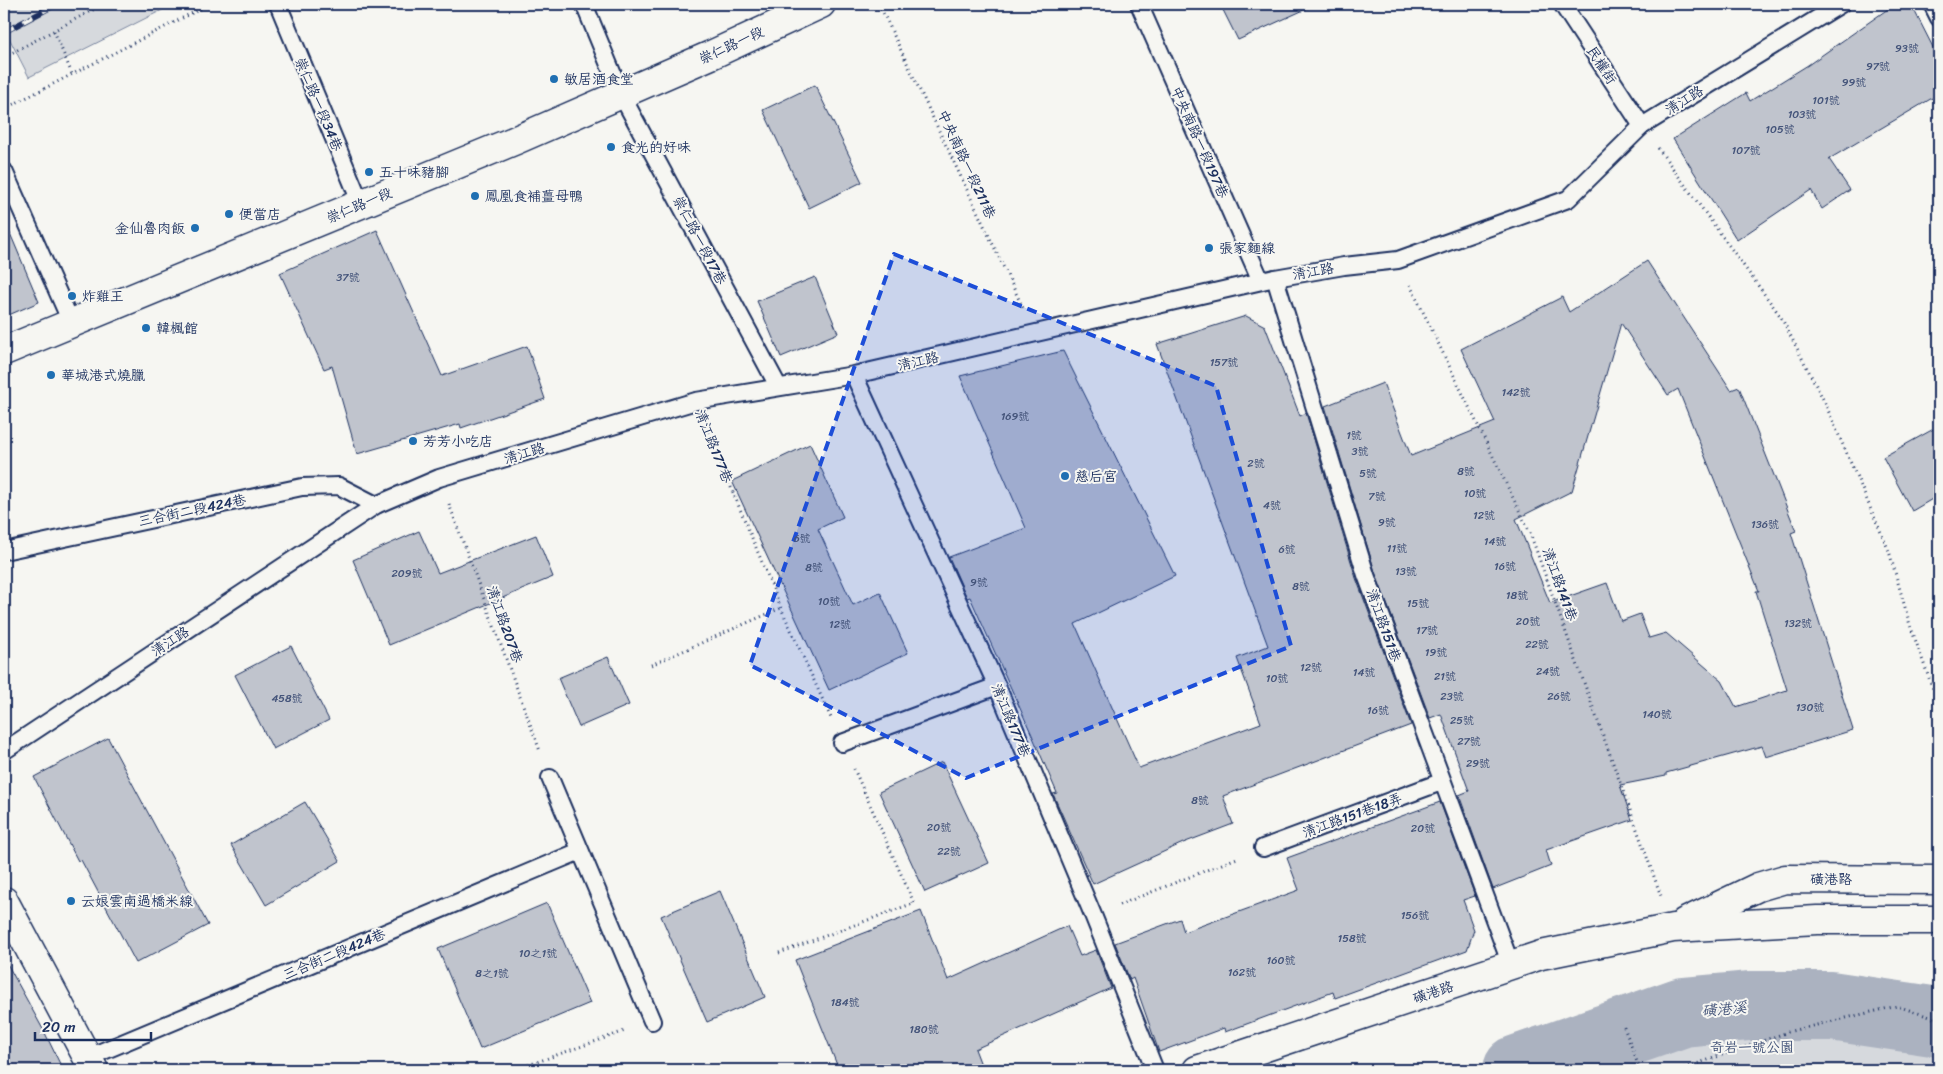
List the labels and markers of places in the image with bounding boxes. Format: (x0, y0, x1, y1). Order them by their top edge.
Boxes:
place label: 敏居酒食堂 (564, 67, 634, 92)
marker: 敏居酒食堂 (548, 73, 560, 85)
place label: 食光的好味 (621, 135, 691, 160)
marker: 食光的好味 (605, 141, 617, 153)
place label: 五十味豬腳 (379, 160, 449, 185)
marker: 五十味豬腳 (363, 166, 375, 178)
place label: 鳳凰食補薑母鴨 (485, 184, 583, 209)
marker: 鳳凰食補薑母鴨 (469, 190, 481, 202)
place label: 便當店 (239, 202, 281, 227)
marker: 便當店 (223, 208, 235, 220)
place label: 金仙魯肉飯 (115, 216, 185, 241)
marker: 金仙魯肉飯 (189, 222, 201, 234)
place label: 張家麵線 (1219, 236, 1275, 261)
marker: 張家麵線 (1203, 242, 1215, 254)
place label: 炸雞王 (82, 284, 124, 309)
marker: 炸雞王 (66, 290, 78, 302)
place label: 韓楓館 (156, 316, 198, 341)
marker: 韓楓館 (140, 322, 152, 334)
place label: 華城港式燒臘 (61, 363, 145, 388)
marker: 華城港式燒臘 (45, 369, 57, 381)
place label: 芳芳小吃店 (423, 429, 493, 454)
marker: 芳芳小吃店 (407, 435, 419, 447)
place label: 慈后宮 (1075, 464, 1117, 489)
marker: 慈后宮 (1059, 470, 1071, 482)
place label: 云娘雲南過橋米線 (81, 889, 193, 914)
marker: 云娘雲南過橋米線 (65, 895, 77, 907)

